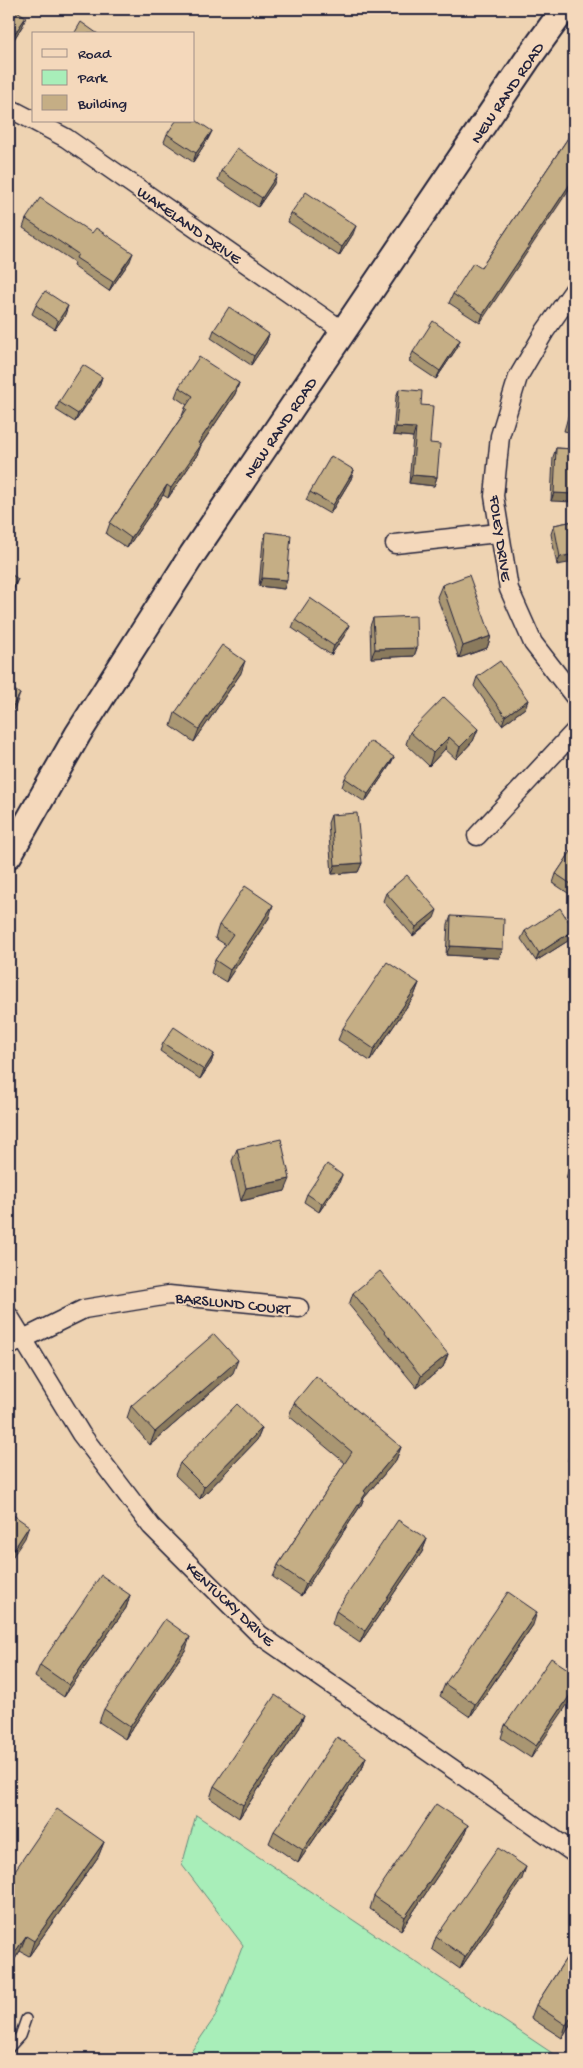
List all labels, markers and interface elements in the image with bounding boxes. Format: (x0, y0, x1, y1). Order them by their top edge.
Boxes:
legend (32, 32, 195, 122)
street label: NEW RAND ROAD (468, 39, 550, 148)
text: Road (78, 46, 112, 64)
text: Park (77, 70, 108, 88)
text: Building (77, 96, 127, 114)
street label: WAKELAND DRIVE (132, 184, 245, 271)
street label: NEW RAND ROAD (241, 374, 323, 483)
street label: FOLEY DRIVE (483, 493, 514, 584)
street label: BARSLUND COURT (173, 1290, 292, 1321)
street label: KENTUCKY DRIVE (180, 1559, 278, 1652)

